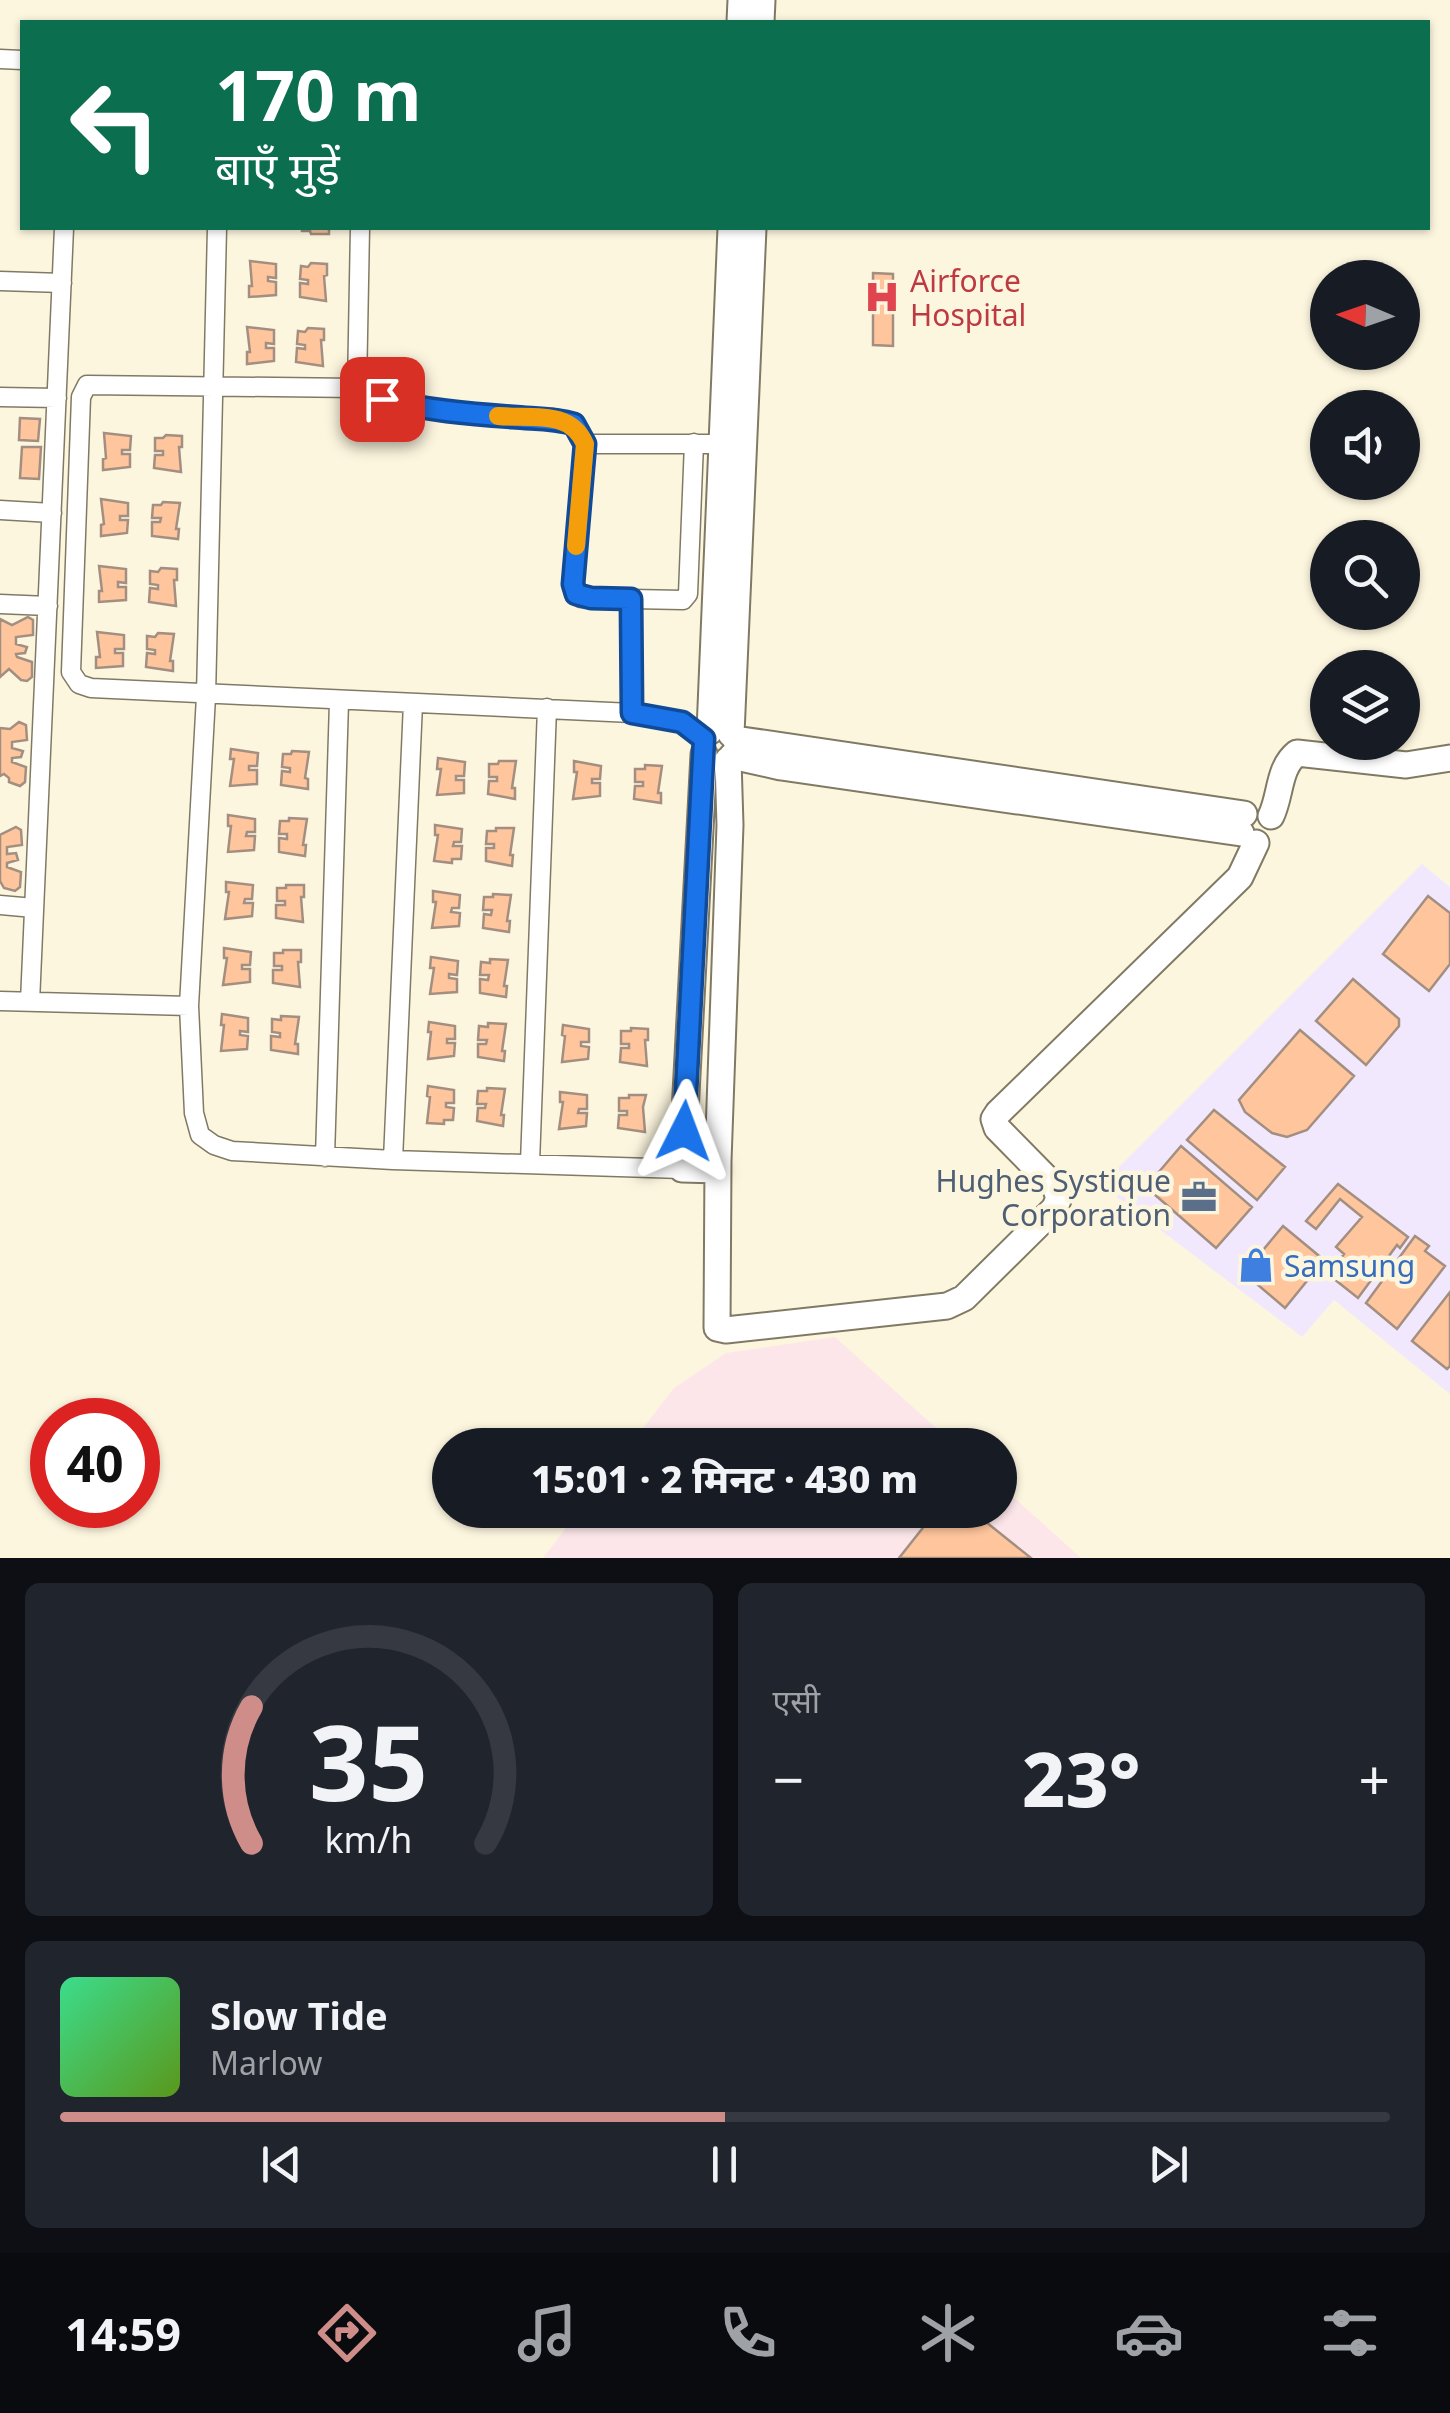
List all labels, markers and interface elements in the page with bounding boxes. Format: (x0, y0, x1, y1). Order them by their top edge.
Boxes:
text: 170 m (215, 46, 422, 142)
icon: left (50, 60, 180, 190)
text: बाएँ मुड़ें (215, 137, 340, 198)
place label: Airforce Hospital (910, 260, 1026, 335)
north arrow (1310, 260, 1420, 370)
map controls (1310, 260, 1420, 760)
hospital icon: Airforce Hospital (863, 278, 901, 316)
pin (340, 357, 425, 442)
icon: arrive (355, 372, 410, 427)
button: sound (1310, 390, 1420, 500)
button: search (1310, 520, 1420, 630)
button: layers (1310, 650, 1420, 760)
position arrow (632, 1079, 736, 1183)
place label: Hughes Systique Corporation (936, 1160, 1171, 1235)
office icon: Hughes Systique Corporation (1180, 1178, 1218, 1216)
place label: Samsung (1284, 1245, 1415, 1286)
shop icon: Samsung (1237, 1246, 1275, 1284)
speed limit sign: 40 (30, 1398, 160, 1528)
text: 15:01 · 2 मिनट · 430 m (531, 1452, 918, 1504)
text: एसी (773, 1679, 820, 1722)
text: 35 (309, 1690, 428, 1831)
text: 23° (1022, 1727, 1140, 1829)
text: − (773, 1741, 804, 1816)
text: + (1359, 1741, 1390, 1816)
text: km/h (325, 1815, 413, 1863)
text: Slow Tide (210, 1989, 388, 2041)
text: Marlow (210, 2041, 322, 2084)
icon: previous (254, 2137, 309, 2192)
icon: pause (697, 2137, 752, 2192)
icon: next (1141, 2137, 1196, 2192)
icon: directions (312, 2298, 382, 2368)
icon: music (512, 2298, 582, 2368)
icon: phone (713, 2298, 783, 2368)
icon: climate (913, 2298, 983, 2368)
icon: car (1114, 2298, 1184, 2368)
icon: filters (1315, 2298, 1385, 2368)
text: 14:59 (65, 2303, 181, 2364)

